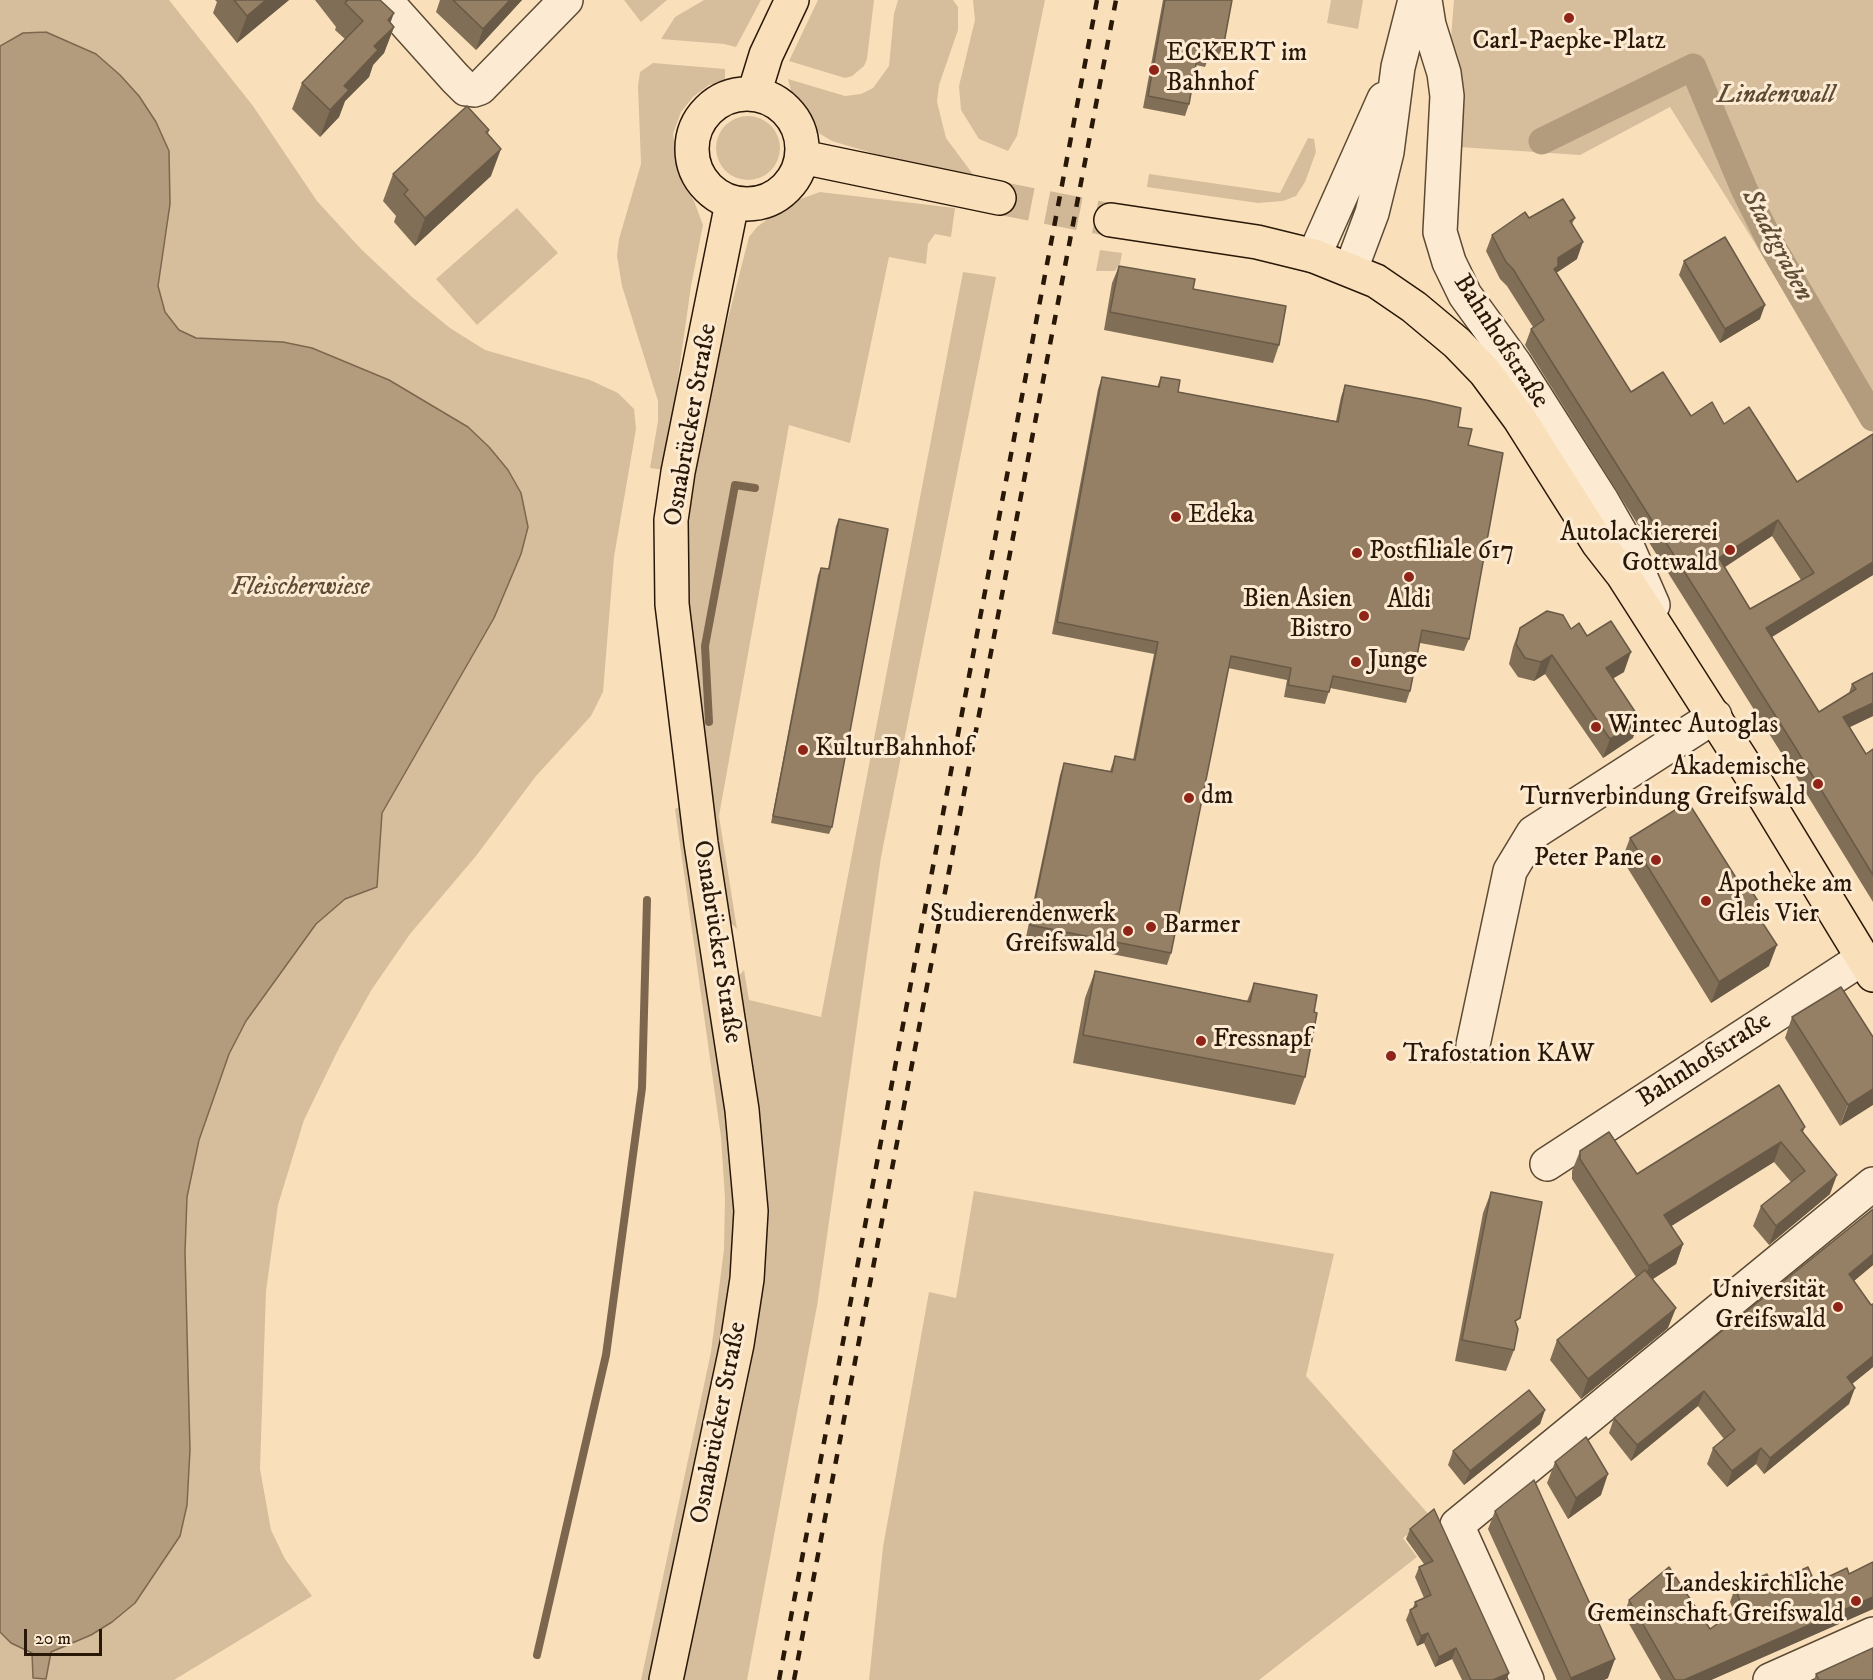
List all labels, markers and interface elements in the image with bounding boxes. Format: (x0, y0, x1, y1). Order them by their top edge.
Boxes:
marker: Carl-Paepke-Platz (1562, 11, 1576, 25)
place label: Carl-Paepke-Platz (1472, 27, 1666, 59)
place label: ECKERT im Bahnhof (1166, 39, 1307, 100)
marker: ECKERT im Bahnhof (1147, 63, 1161, 77)
park label: Lindenwall (1717, 81, 1835, 113)
water label: Stadtgraben (1733, 184, 1819, 308)
street label: Bahnhofstraße (1445, 269, 1555, 415)
street label: Osnabrücker Straße (659, 321, 725, 529)
place label: Edeka (1188, 501, 1254, 533)
marker: Edeka (1169, 510, 1183, 524)
place label: Autolackiererei Gottwald (1560, 519, 1718, 580)
place label: Postfiliale 617 (1369, 537, 1514, 569)
marker: Autolackiererei Gottwald (1723, 543, 1737, 557)
marker: Postfiliale 617 (1350, 546, 1364, 560)
marker: Aldi (1402, 570, 1416, 584)
park label: Fleischerwiese (231, 573, 369, 605)
place label: Bien Asien Bistro (1243, 585, 1352, 646)
place label: Aldi (1387, 586, 1431, 618)
marker: Bien Asien Bistro (1357, 609, 1371, 623)
place label: Junge (1368, 646, 1427, 678)
marker: Junge (1349, 655, 1363, 669)
place label: Wintec Autoglas (1608, 711, 1778, 743)
marker: Wintec Autoglas (1589, 720, 1603, 734)
place label: KulturBahnhof (815, 734, 973, 766)
marker: KulturBahnhof (796, 743, 810, 757)
place label: Akademische Turnverbindung Greifswald (1520, 753, 1806, 814)
marker: Akademische Turnverbindung Greifswald (1811, 777, 1825, 791)
place label: dm (1201, 782, 1234, 814)
marker: dm (1182, 791, 1196, 805)
street label: Osnabrücker Straße (685, 838, 747, 1046)
place label: Peter Pane (1534, 844, 1644, 876)
marker: Peter Pane (1649, 853, 1663, 867)
place label: Apotheke am Gleis Vier (1718, 870, 1852, 932)
marker: Apotheke am Gleis Vier (1699, 894, 1713, 908)
place label: Studierendenwerk Greifswald (930, 900, 1116, 962)
place label: Barmer (1163, 911, 1240, 943)
marker: Barmer (1144, 920, 1158, 934)
marker: Studierendenwerk Greifswald (1121, 924, 1135, 938)
street label: Bahnhofstraße (1632, 1006, 1778, 1116)
place label: Fressnapf (1213, 1025, 1311, 1057)
marker: Fressnapf (1194, 1034, 1208, 1048)
place label: Trafostation KAW (1403, 1040, 1594, 1072)
marker: Trafostation KAW (1384, 1049, 1398, 1063)
place label: Universität Greifswald (1711, 1276, 1826, 1338)
marker: Universität Greifswald (1831, 1300, 1845, 1314)
street label: Osnabrücker Straße (685, 1319, 755, 1527)
place label: Landeskirchliche Gemeinschaft Greifswald (1587, 1570, 1844, 1631)
marker: Landeskirchliche Gemeinschaft Greifswald (1849, 1594, 1863, 1608)
scale bar (27, 1617, 105, 1655)
text: 20 m (35, 1628, 71, 1650)

